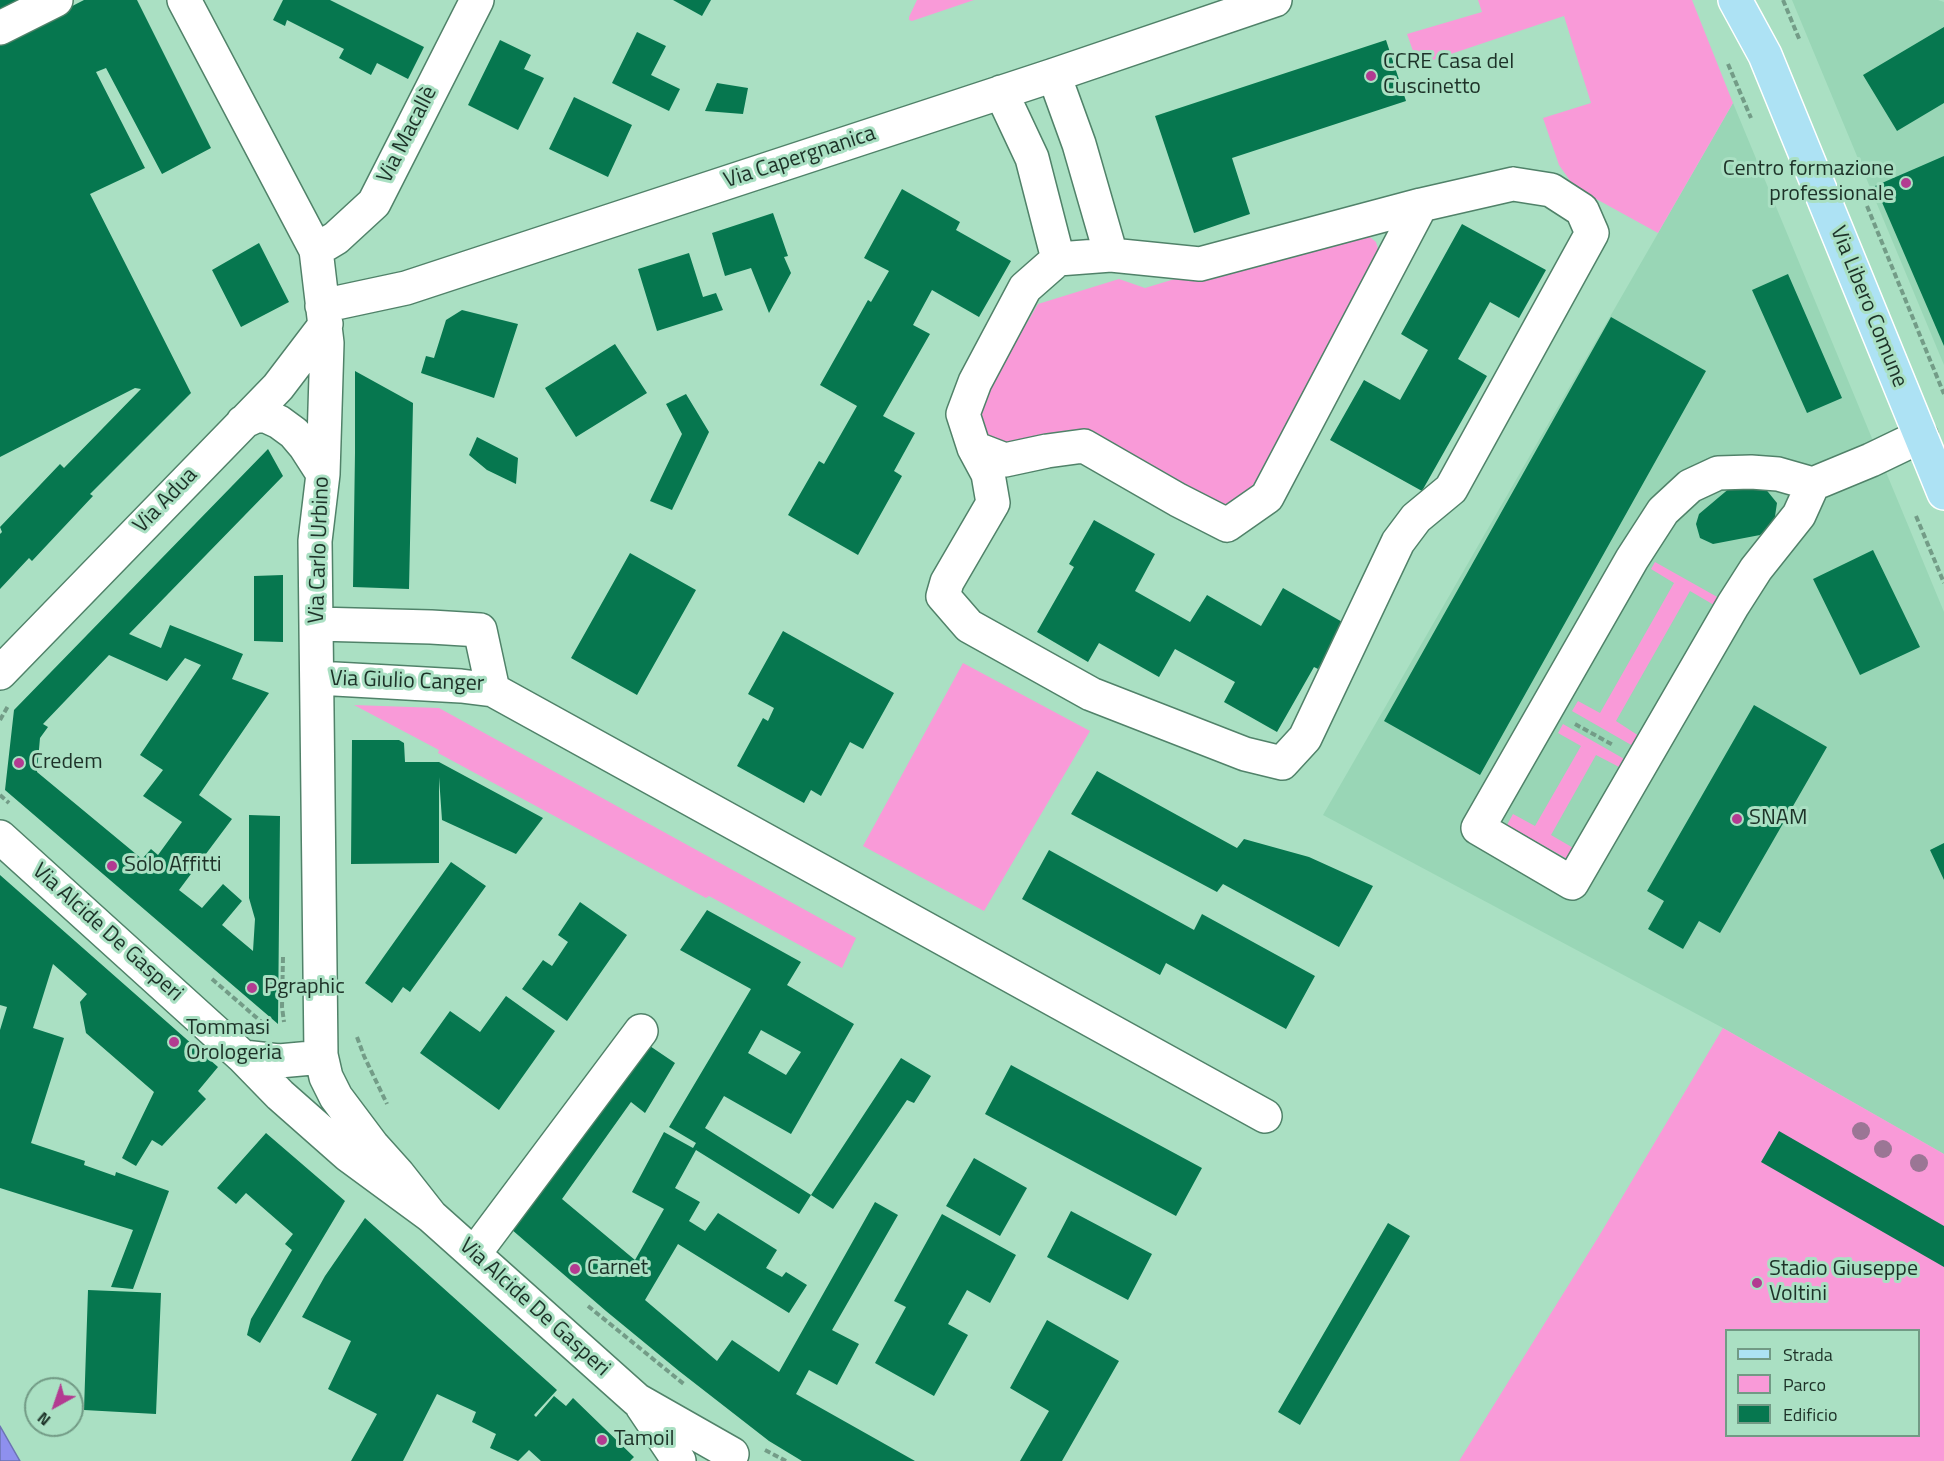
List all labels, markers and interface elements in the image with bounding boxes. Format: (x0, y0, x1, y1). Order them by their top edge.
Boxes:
place label: CCRE Casa del Cuscinetto (1383, 50, 1514, 101)
marker: CCRE Casa del Cuscinetto (1364, 69, 1378, 83)
street label: Via Macallè (372, 82, 444, 188)
street label: Via Capergnanica (721, 121, 879, 195)
place label: Centro formazione professionale (1723, 157, 1894, 208)
marker: Centro formazione professionale (1899, 176, 1913, 190)
street label: Via Libero Comune (1824, 222, 1912, 392)
street label: Via Adua (128, 463, 204, 539)
street label: Via Carlo Urbino (304, 476, 336, 624)
street label: Via Giulio Canger (329, 666, 485, 698)
place label: Credem (31, 750, 103, 776)
marker: Credem (12, 756, 26, 770)
place label: SNAM (1749, 806, 1807, 832)
marker: SNAM (1730, 812, 1744, 826)
place label: Solo Affitti (124, 853, 222, 879)
street label: Via Alcide De Gasperi (26, 858, 188, 1008)
marker: Solo Affitti (105, 859, 119, 873)
place label: Pgraphic (264, 975, 345, 1001)
marker: Pgraphic (245, 981, 259, 995)
place label: Tommasi Orologeria (186, 1016, 282, 1068)
marker: Tommasi Orologeria (167, 1035, 181, 1049)
street label: Via Alcide De Gasperi (453, 1233, 615, 1383)
place label: Carnet (587, 1256, 648, 1282)
place label: Stadio Giuseppe Voltini (1769, 1257, 1918, 1308)
marker: Carnet (568, 1262, 582, 1276)
marker: Stadio Giuseppe Voltini (1750, 1276, 1764, 1290)
legend (1725, 1329, 1920, 1437)
text: Strada (1783, 1341, 1833, 1368)
text: Parco (1783, 1371, 1826, 1398)
north arrow (24, 1377, 84, 1437)
text: Edificio (1783, 1401, 1837, 1428)
text: N (32, 1406, 56, 1432)
place label: Tamoil (614, 1427, 675, 1453)
marker: Tamoil (595, 1433, 609, 1447)

